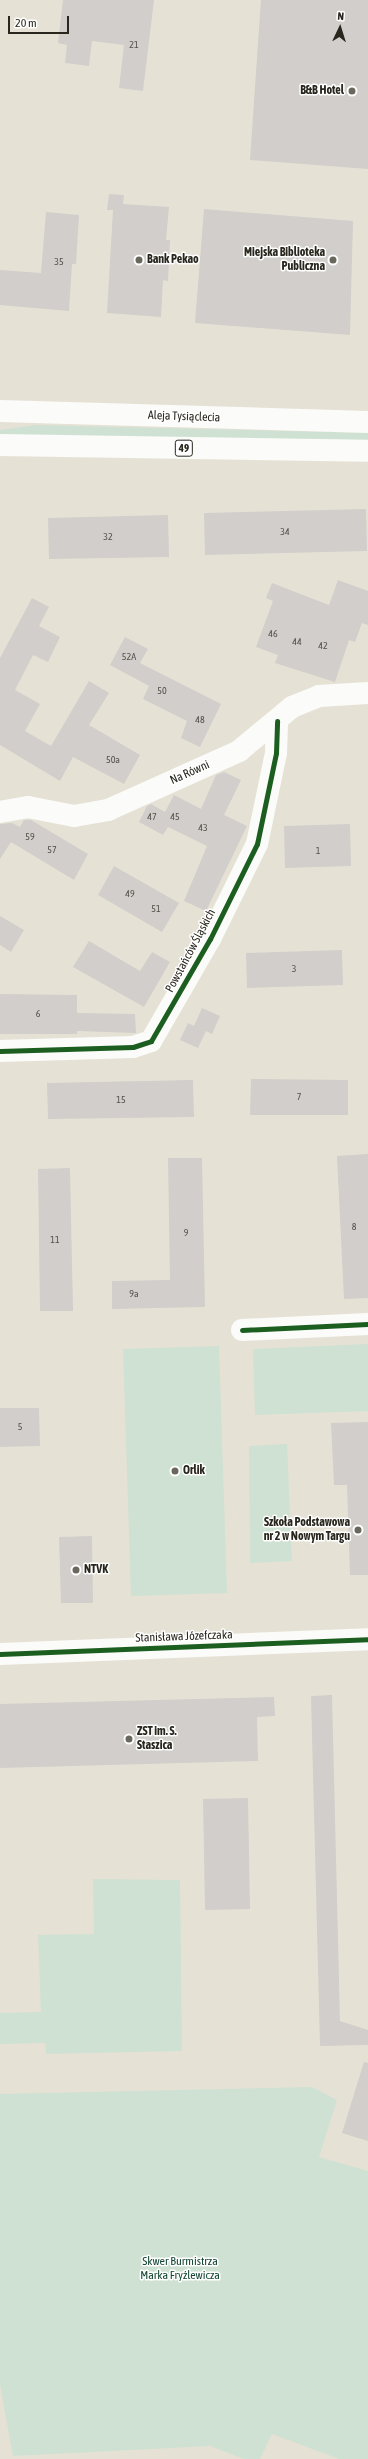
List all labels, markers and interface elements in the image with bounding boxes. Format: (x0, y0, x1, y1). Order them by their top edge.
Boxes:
scale bar (10, 8, 71, 34)
north arrow (320, 8, 360, 48)
text: N (337, 10, 344, 22)
text: 20 m (15, 16, 37, 30)
house number: 21 (129, 39, 139, 51)
place label: B&B Hotel (300, 84, 344, 98)
marker: B&B Hotel (347, 86, 357, 96)
place label: Miejska Biblioteka Publiczna (244, 246, 325, 274)
place label: Bank Pekao (147, 253, 199, 267)
marker: Bank Pekao (134, 255, 144, 265)
marker: Miejska Biblioteka Publiczna (328, 255, 338, 265)
house number: 35 (54, 256, 64, 268)
street label: Aleja Tysiąclecia (148, 409, 220, 425)
road number: 49 (174, 439, 194, 457)
house number: 34 (280, 526, 290, 538)
house number: 32 (103, 531, 113, 543)
house number: 46 (268, 628, 278, 640)
house number: 44 (292, 636, 302, 648)
house number: 42 (318, 640, 328, 652)
house number: 52A (122, 651, 136, 663)
house number: 50 (157, 685, 167, 697)
house number: 48 (195, 714, 205, 726)
house number: 50a (106, 754, 120, 766)
street label: Na Równi (168, 758, 212, 788)
house number: 47 (147, 811, 157, 823)
house number: 45 (170, 811, 180, 823)
house number: 43 (198, 822, 208, 834)
house number: 59 (25, 831, 35, 843)
house number: 57 (47, 844, 57, 856)
house number: 1 (316, 845, 320, 857)
house number: 49 (125, 888, 135, 900)
house number: 51 (151, 903, 161, 915)
street label: Powstańców Śląskich (163, 907, 219, 995)
house number: 3 (292, 963, 296, 975)
house number: 6 (36, 1008, 40, 1020)
house number: 7 (297, 1091, 301, 1103)
house number: 15 (116, 1094, 126, 1106)
house number: 8 (352, 1221, 356, 1233)
house number: 9 (184, 1227, 188, 1239)
house number: 11 (50, 1234, 60, 1246)
house number: 9a (129, 1288, 139, 1300)
house number: 5 (18, 1421, 22, 1433)
place label: Orlik (183, 1464, 205, 1478)
marker: Orlik (170, 1466, 180, 1476)
place label: Szkoła Podstawowa nr 2 w Nowym Targu (264, 1516, 350, 1544)
marker: Szkoła Podstawowa nr 2 w Nowym Targu (353, 1525, 363, 1535)
place label: NTVK (84, 1563, 108, 1577)
marker: NTVK (71, 1565, 81, 1575)
street label: Stanisława Józefczaka (135, 1628, 233, 1646)
place label: ZST im. S. Staszica (137, 1725, 177, 1753)
marker: ZST im. S. Staszica (124, 1734, 134, 1744)
park label: Skwer Burmistrza Marka Fryźlewicza (140, 2255, 220, 2283)

